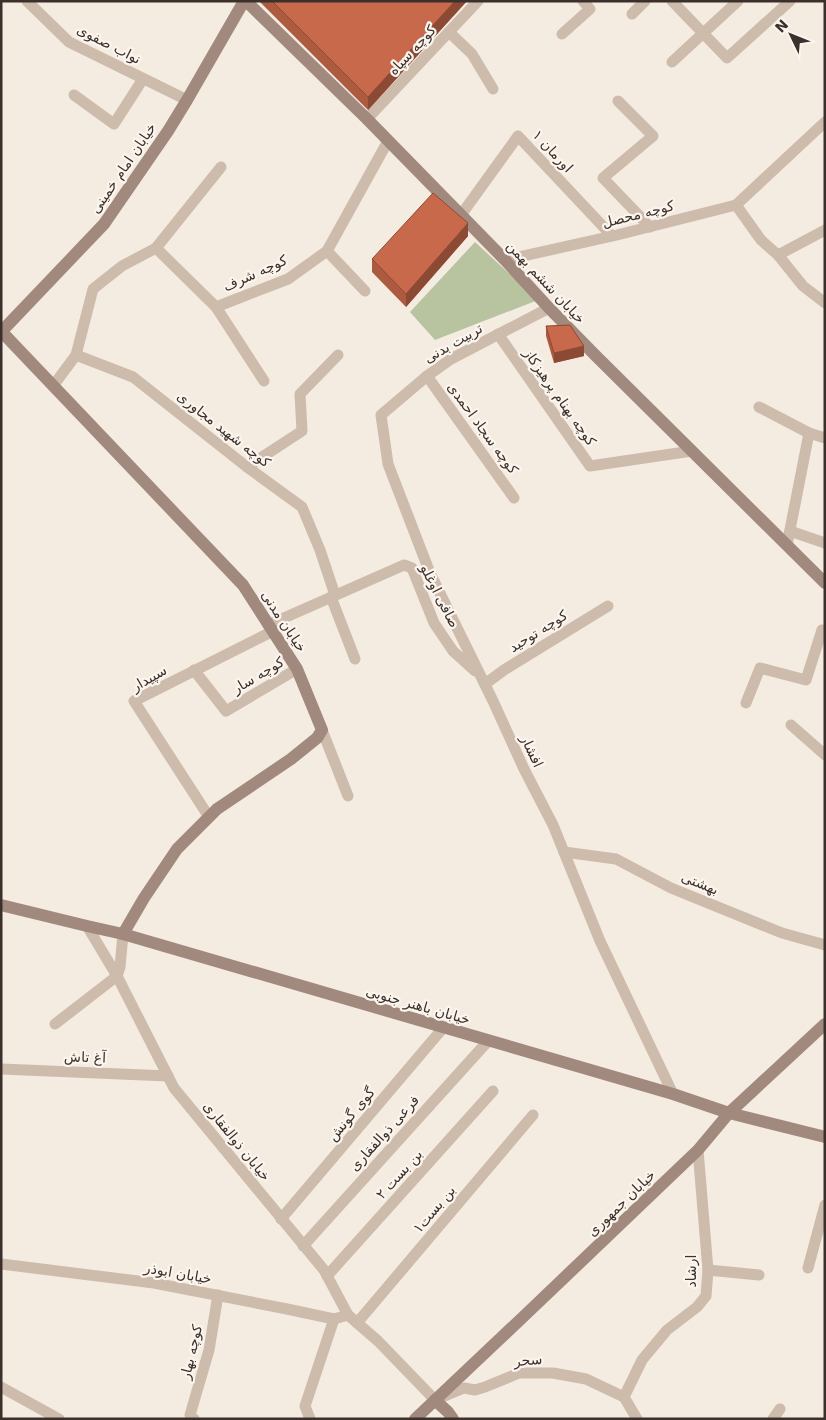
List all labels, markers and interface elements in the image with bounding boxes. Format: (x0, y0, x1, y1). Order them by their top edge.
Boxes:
north arrow (766, 10, 816, 60)
text: N (772, 16, 791, 36)
street label: نواب صفوی (74, 21, 144, 68)
street label: کوچه سپاه (385, 22, 440, 79)
street label: خیابان امام خمینی (87, 120, 159, 216)
street label: اورمان ۱ (529, 127, 576, 176)
street label: کوچه محصل (600, 197, 676, 232)
street label: خیابان ششم بهمن (503, 237, 588, 327)
street label: کوچه شرف (220, 252, 290, 295)
street label: تربیت بدنی (421, 320, 486, 367)
street label: کوچه بهنام پرهیزکاز (519, 344, 600, 450)
street label: کوچه سجاد احمدی (444, 379, 522, 478)
street label: کوچه شهید مجاوری (174, 388, 274, 471)
street label: صافی اوغلو (416, 561, 463, 631)
street label: خیابان مدنی (258, 587, 310, 655)
street label: کوچه توحید (506, 607, 571, 656)
street label: کوچه سار (228, 653, 287, 698)
street label: سپیدار (128, 662, 170, 696)
street label: افشار (516, 731, 546, 770)
street label: بهشتی (679, 868, 721, 899)
street label: خیابان باهنر جنوبی (364, 982, 472, 1028)
street label: آغ تاش (64, 1048, 107, 1067)
street label: گوی گونش (324, 1084, 379, 1145)
street label: فرعی ذوالفقاری (346, 1092, 423, 1175)
street label: خیابان ذوالفقاری (199, 1098, 274, 1184)
street label: بن بست ۲ (373, 1146, 426, 1203)
street label: خیابان جمهوری (584, 1167, 659, 1240)
street label: بن بست۱ (410, 1182, 459, 1236)
street label: ارشاد (683, 1255, 700, 1287)
street label: خیابان ابوذر (142, 1259, 213, 1288)
street label: کوچه بهار (177, 1323, 206, 1382)
street label: سحر (512, 1351, 543, 1370)

